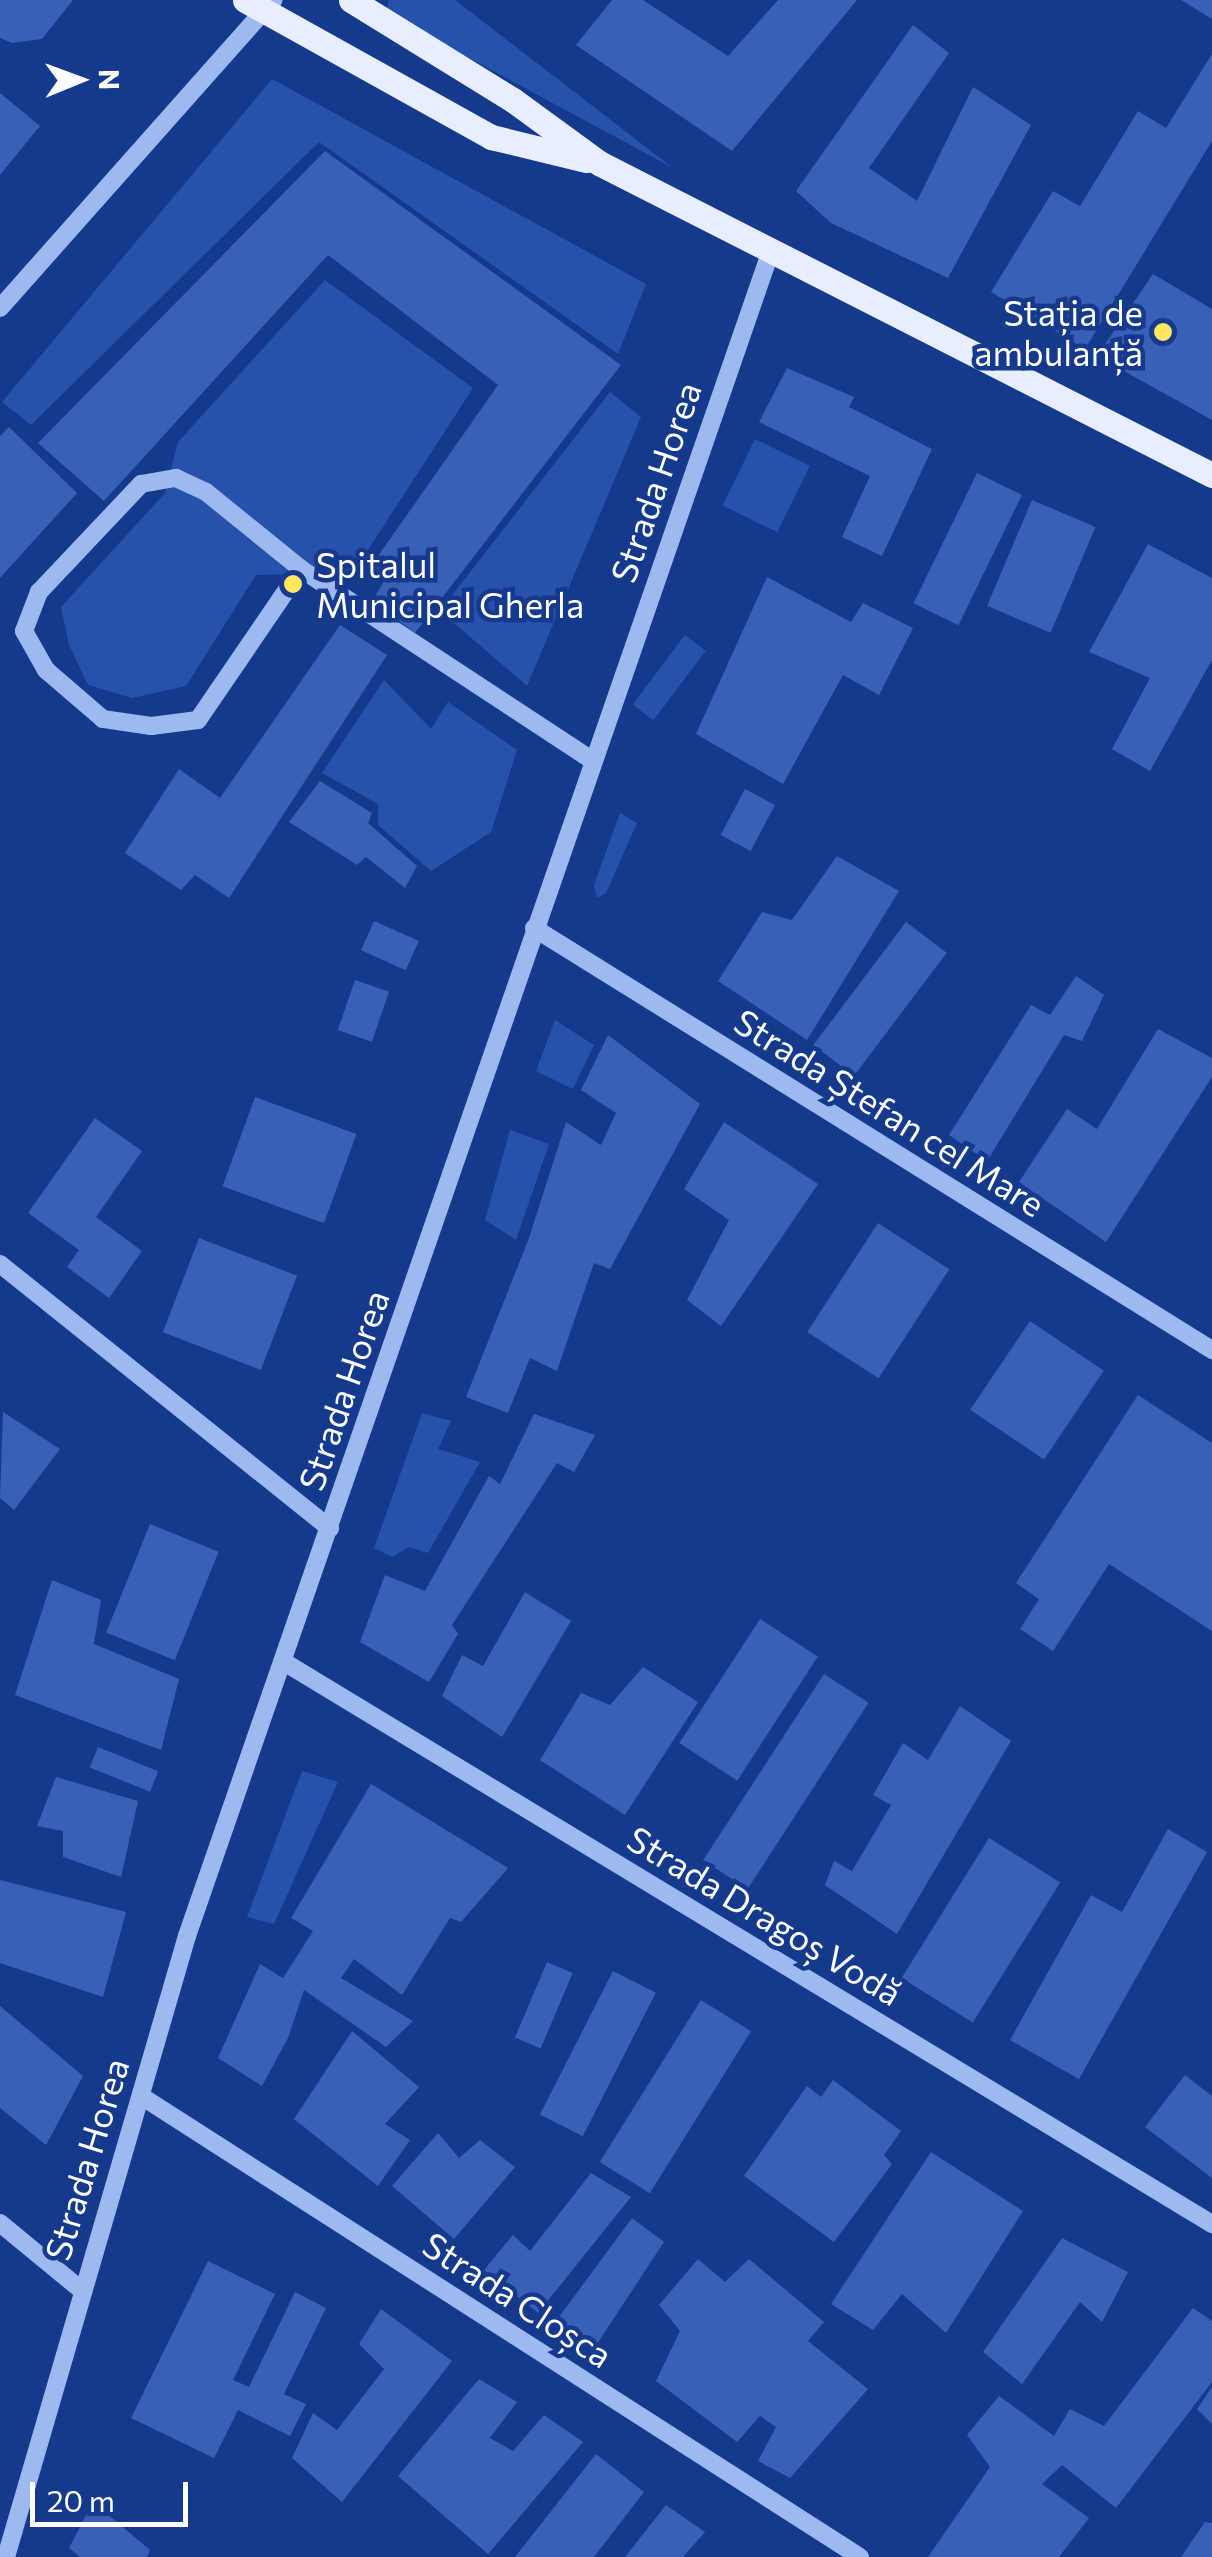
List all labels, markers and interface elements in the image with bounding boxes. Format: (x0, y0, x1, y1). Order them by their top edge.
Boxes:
north arrow (30, 30, 130, 130)
text: N (93, 69, 127, 90)
place label: Stația de ambulanță (974, 291, 1143, 373)
marker: Stația de ambulanță (1152, 321, 1174, 343)
street label: Strada Horea (601, 376, 709, 588)
place label: Spitalul Municipal Gherla (316, 543, 584, 625)
marker: Spitalul Municipal Gherla (280, 571, 306, 597)
street label: Strada Ștefan cel Mare (727, 1000, 1053, 1224)
street label: Strada Horea (289, 1284, 397, 1496)
street label: Strada Dragoș Vodă (620, 1817, 910, 2013)
street label: Strada Horea (35, 2053, 137, 2265)
street label: Strada Cloșca (416, 2222, 620, 2376)
scale bar (35, 2462, 192, 2524)
text: 20 m (47, 2481, 115, 2518)

